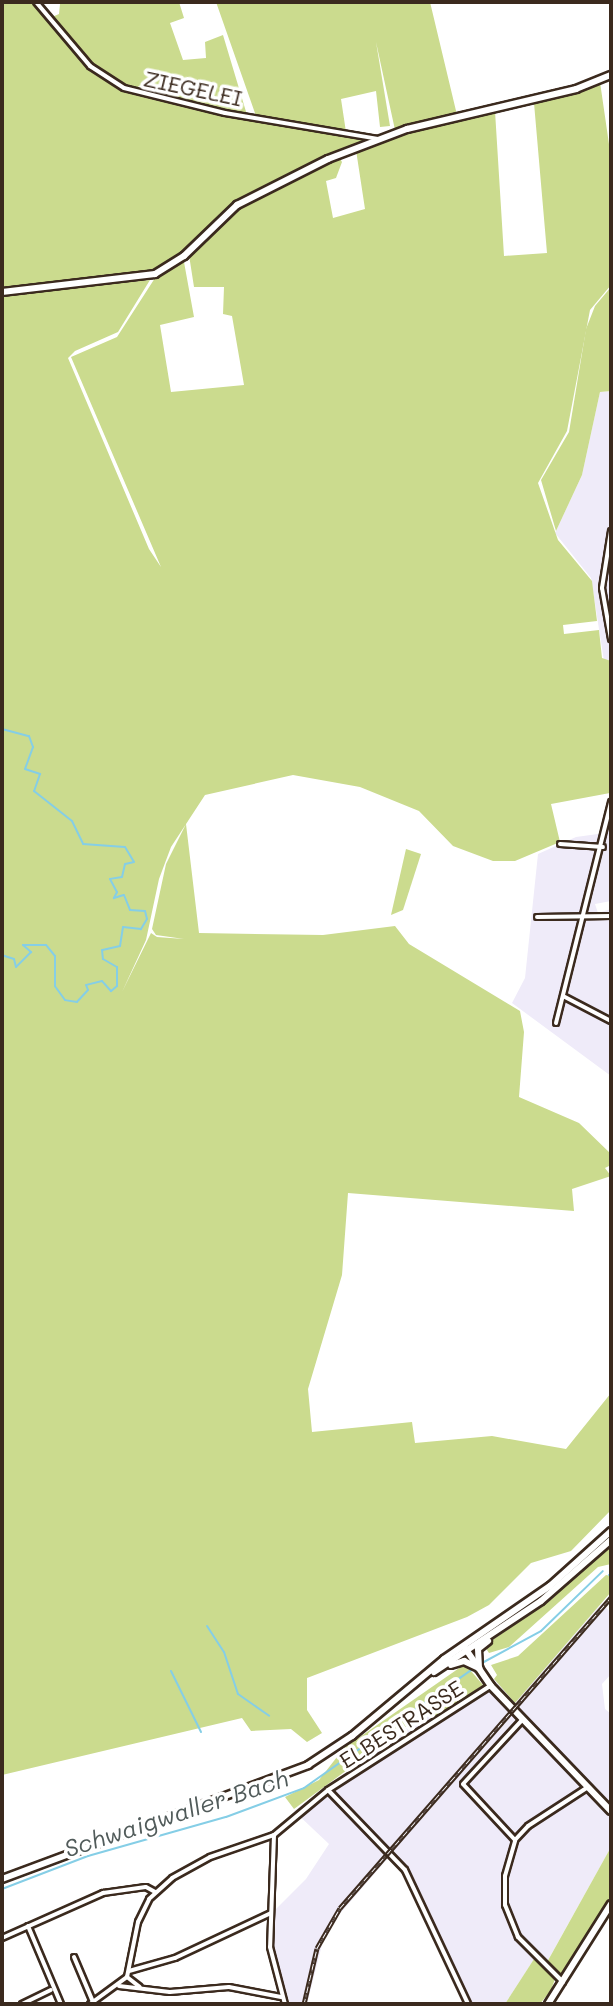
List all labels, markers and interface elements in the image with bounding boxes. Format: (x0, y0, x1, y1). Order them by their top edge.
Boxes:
street label: ZIEGELEI (141, 65, 245, 111)
street label: ELBESTRASSE (334, 1674, 468, 1774)
water label: Schwaigwaller Bach (60, 1763, 292, 1863)

